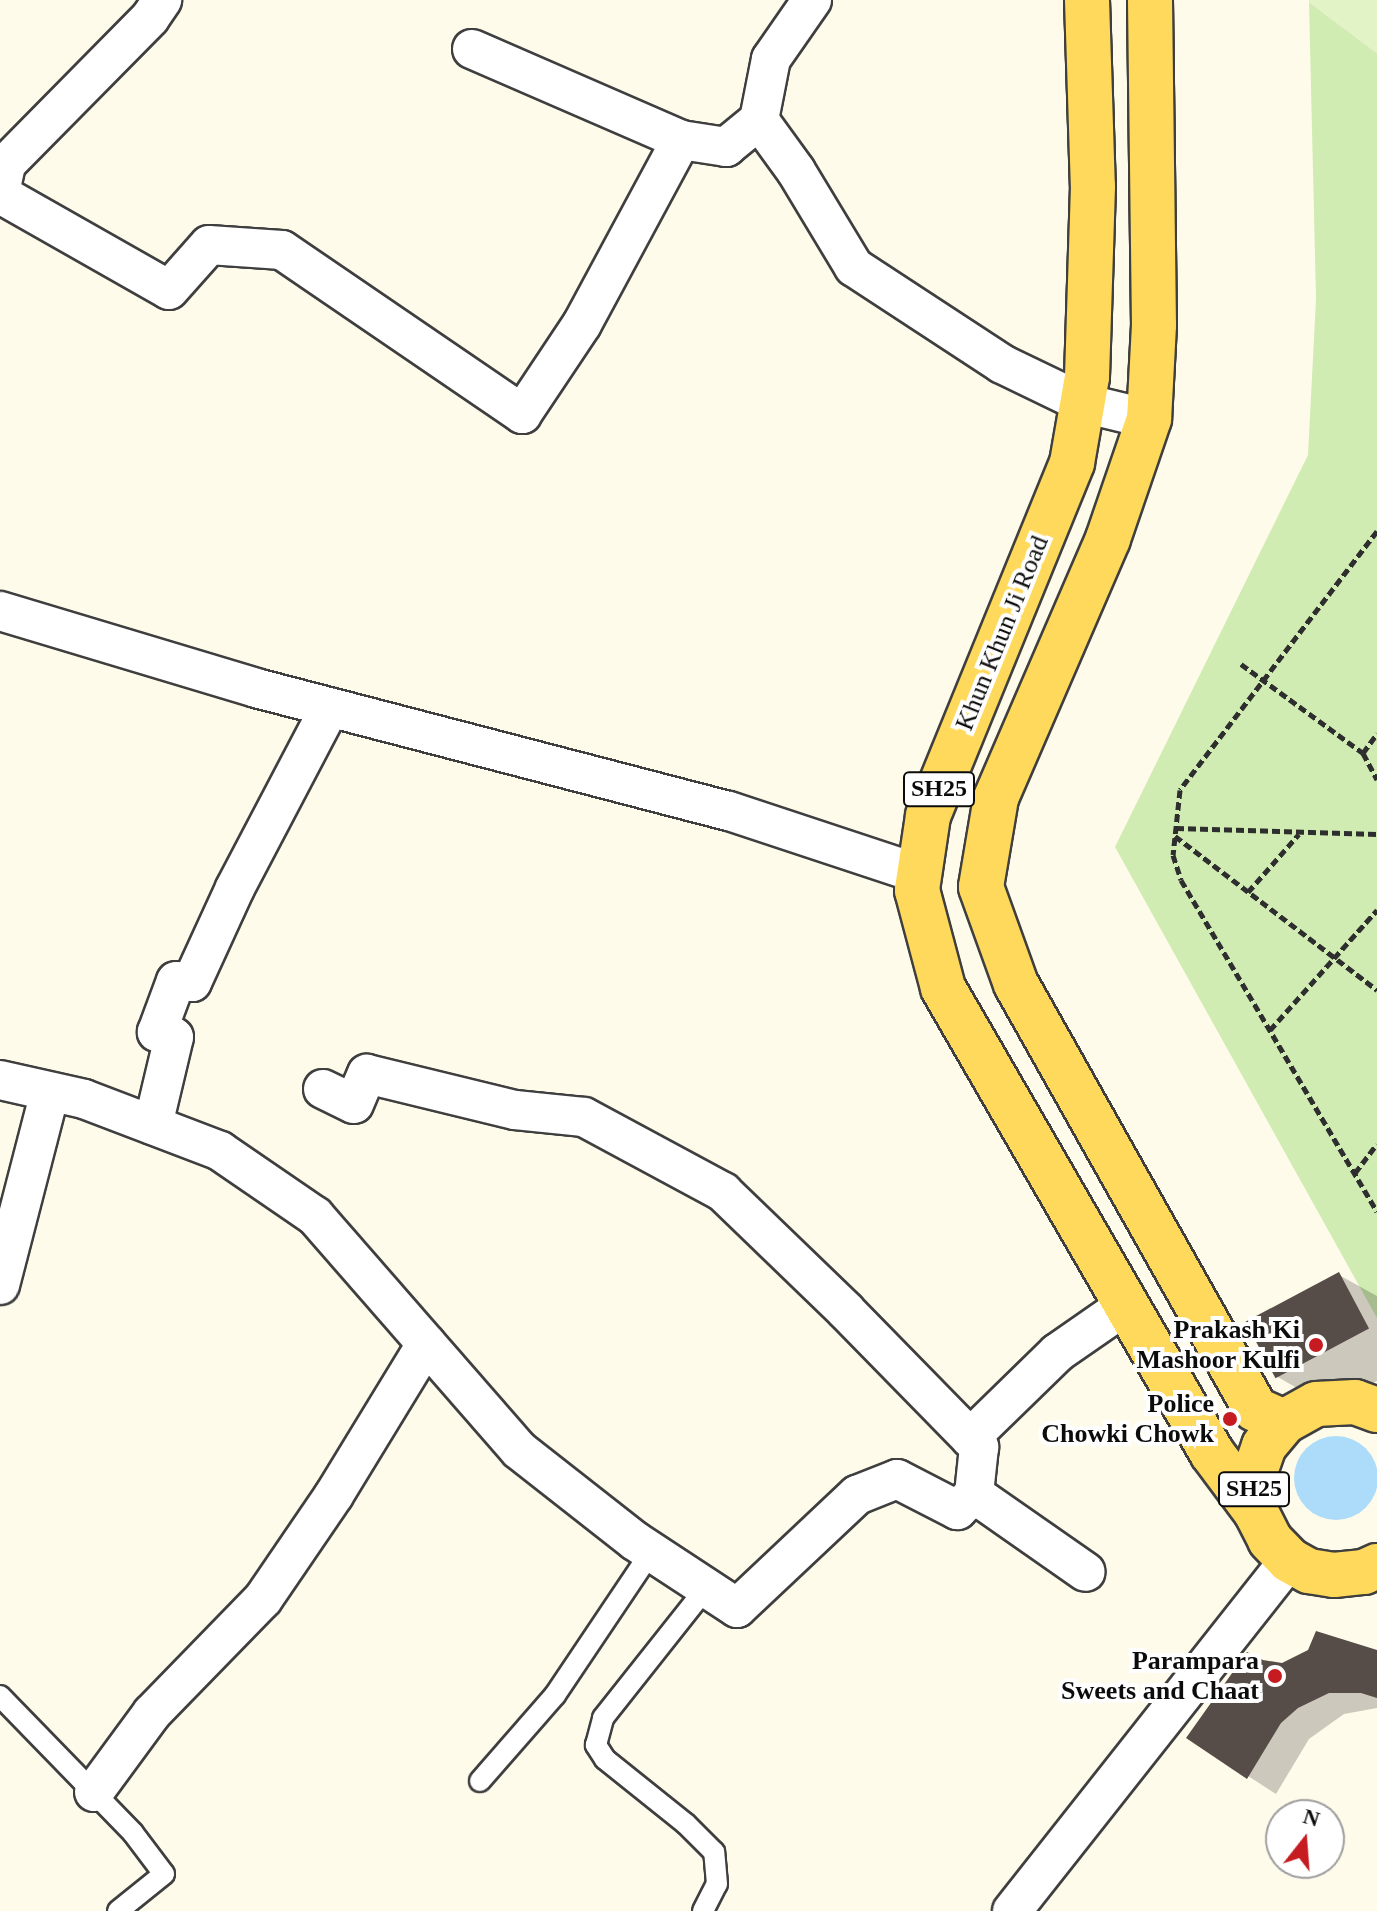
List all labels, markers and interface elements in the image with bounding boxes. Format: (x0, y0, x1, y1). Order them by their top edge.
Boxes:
street label: Khun Khun Ji Road (949, 531, 1055, 735)
road number: SH25 (901, 769, 977, 809)
place label: Prakash Ki Mashoor Kulfi (1136, 1314, 1300, 1376)
marker: Prakash Ki Mashoor Kulfi (1307, 1336, 1325, 1354)
place label: Police Chowki Chowk (1041, 1388, 1214, 1450)
marker: Police Chowki Chowk (1221, 1410, 1239, 1428)
road number: SH25 (1216, 1469, 1292, 1509)
place label: Parampara Sweets and Chaat (1061, 1645, 1259, 1706)
marker: Parampara Sweets and Chaat (1266, 1667, 1284, 1685)
north arrow (1265, 1799, 1345, 1879)
text: N (1300, 1803, 1323, 1832)

